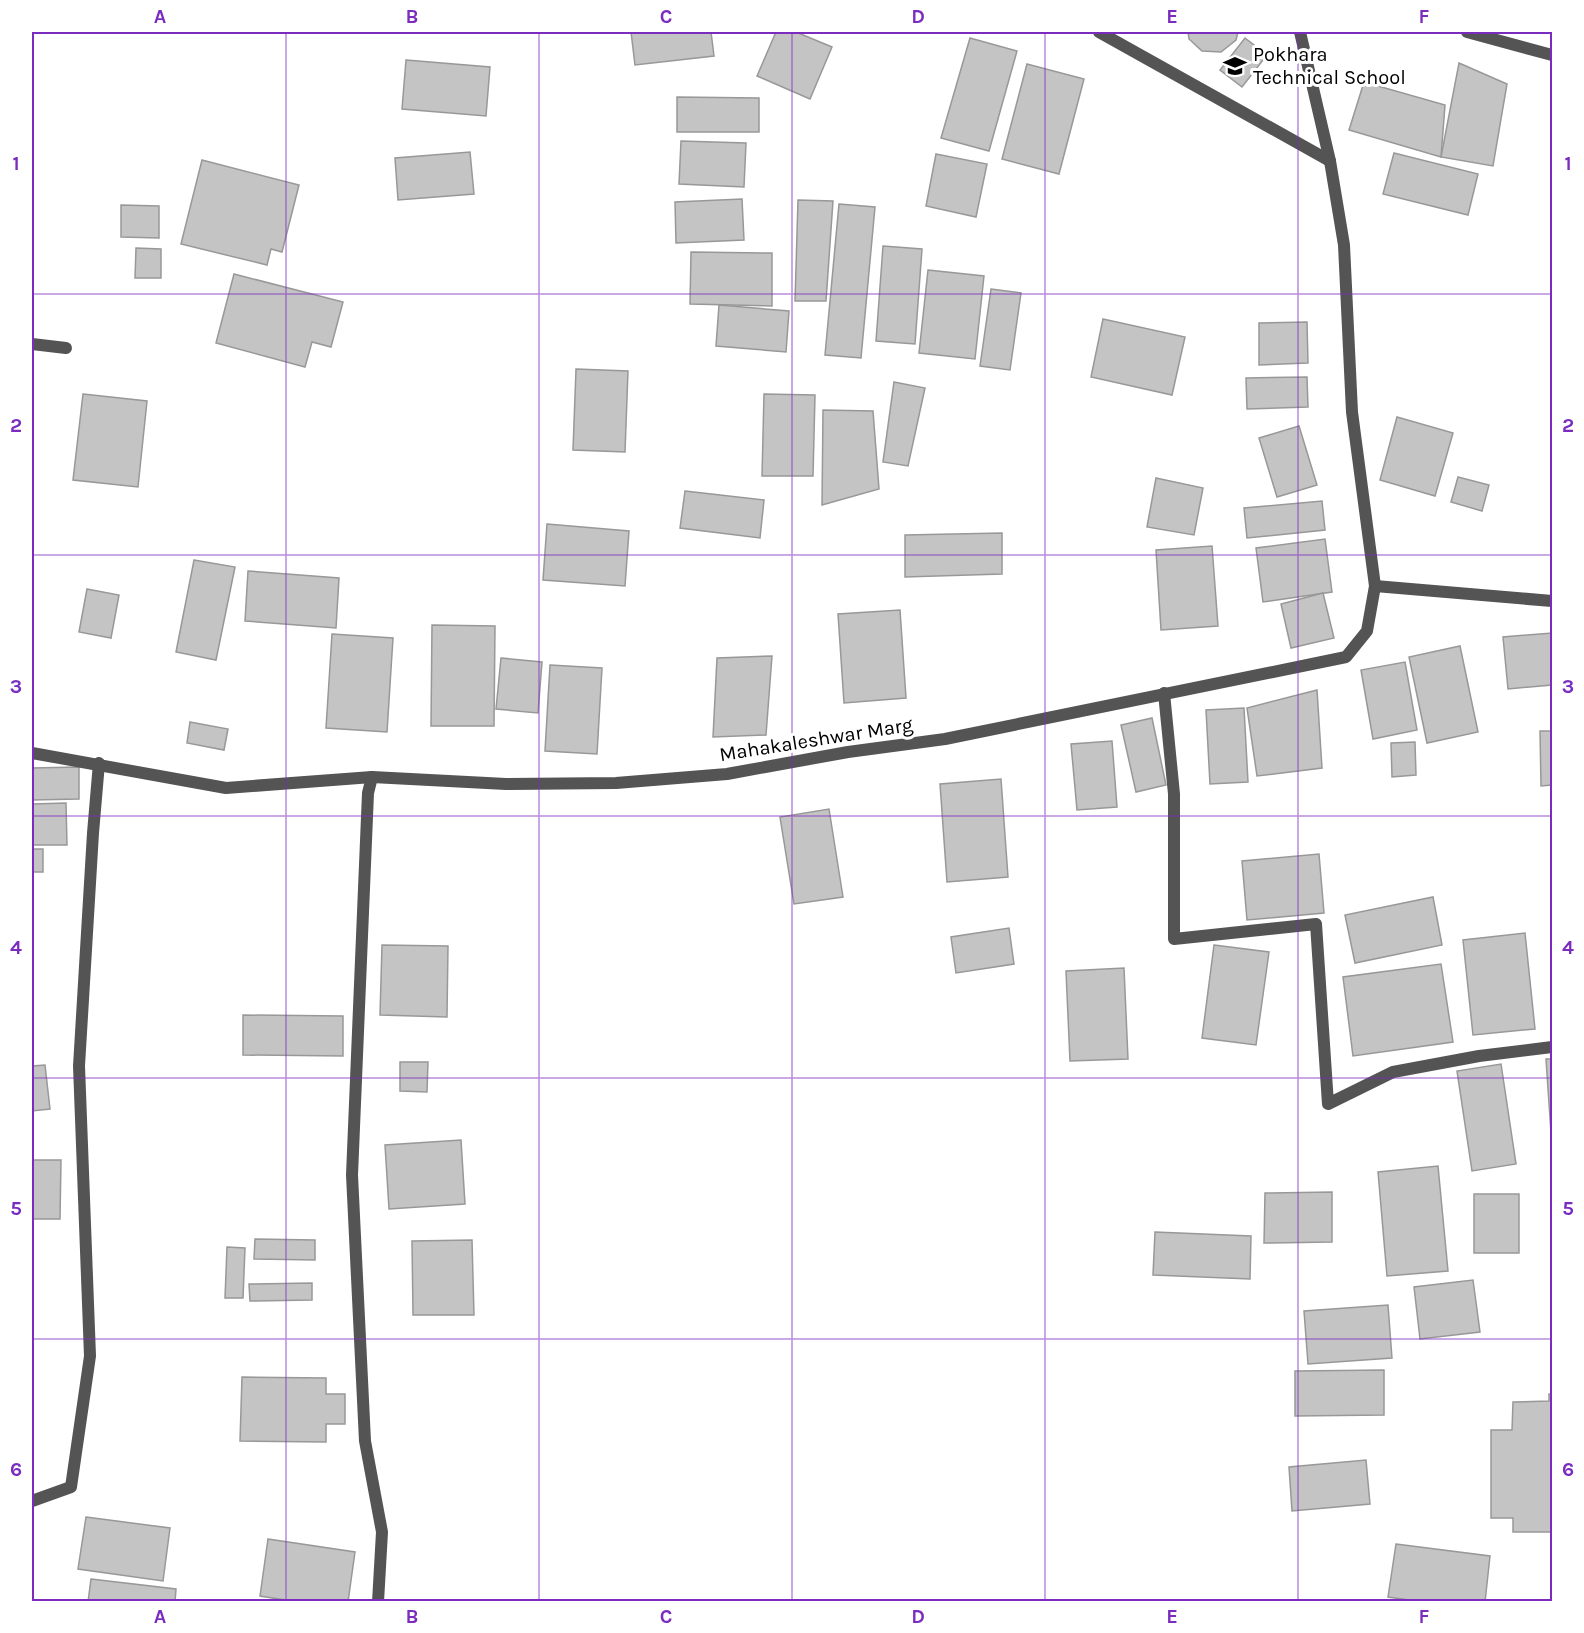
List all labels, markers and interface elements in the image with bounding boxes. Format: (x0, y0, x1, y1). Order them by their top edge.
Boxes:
text: A (154, 5, 167, 28)
text: B (406, 5, 418, 28)
text: C (660, 5, 672, 28)
text: D (911, 5, 925, 28)
text: E (1166, 5, 1178, 28)
text: F (1419, 5, 1430, 28)
place label: Pokhara Technical School (1253, 43, 1406, 89)
school or university icon: Pokhara Technical School (1222, 53, 1248, 79)
text: 1 (12, 152, 20, 175)
text: 1 (1564, 152, 1572, 175)
text: 2 (10, 414, 22, 437)
text: 2 (1562, 414, 1574, 437)
text: 3 (10, 675, 22, 698)
text: 3 (1562, 675, 1574, 698)
street label: Mahakaleshwar Marg (718, 713, 914, 766)
text: 4 (10, 936, 22, 959)
text: 4 (1562, 936, 1574, 959)
text: 5 (10, 1197, 22, 1220)
text: 5 (1562, 1197, 1574, 1220)
text: 6 (10, 1458, 22, 1481)
text: 6 (1562, 1458, 1574, 1481)
text: A (154, 1605, 167, 1628)
text: B (406, 1605, 418, 1628)
text: C (660, 1605, 672, 1628)
text: D (911, 1605, 925, 1628)
text: E (1166, 1605, 1178, 1628)
text: F (1419, 1605, 1430, 1628)

